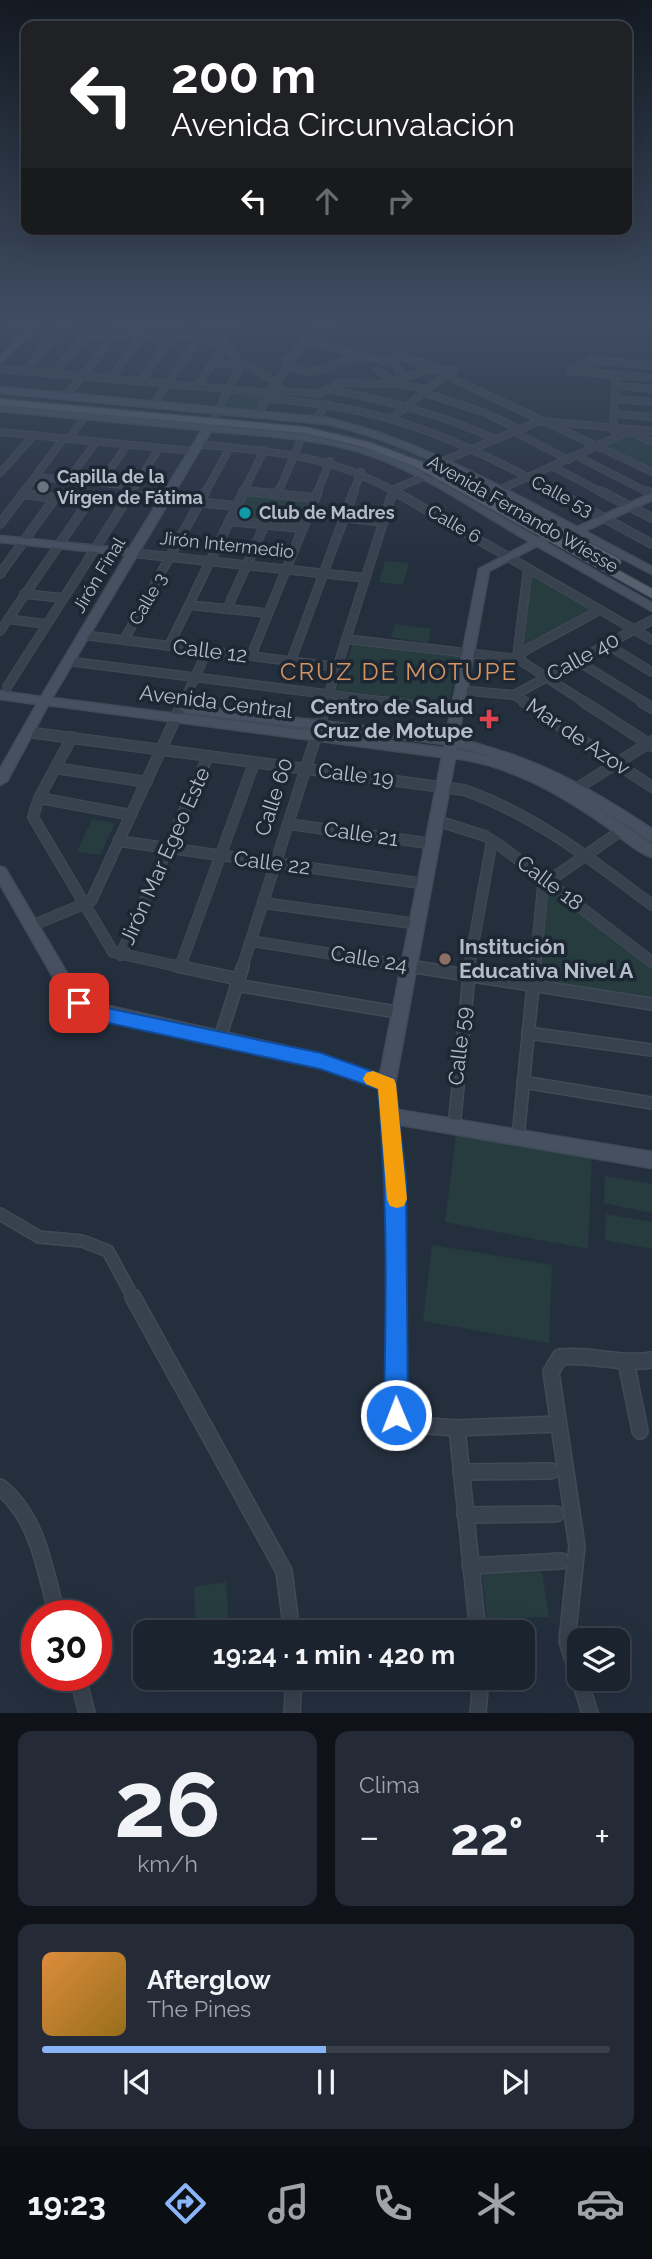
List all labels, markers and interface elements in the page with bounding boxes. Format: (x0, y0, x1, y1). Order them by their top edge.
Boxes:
text: 200 m (171, 47, 316, 104)
icon: left (56, 49, 147, 140)
text: Avenida Circunvalación (171, 106, 515, 143)
icon: left (235, 182, 273, 220)
icon: ahead (308, 182, 346, 220)
icon: right (381, 182, 419, 220)
street label: Avenida Fernando Wiesse (424, 450, 623, 577)
place label: Capilla de la Vírgen de Fátima (57, 466, 203, 508)
street label: Calle 53 (528, 471, 597, 520)
marker: Capilla de la Vírgen de Fátima (35, 479, 51, 495)
street label: Calle 6 (424, 500, 485, 547)
place label: Club de Madres (259, 502, 395, 523)
marker: Club de Madres (237, 505, 253, 521)
street label: Jirón Intermedio (159, 527, 296, 562)
street label: Jirón Final (68, 533, 129, 616)
street label: Calle 3 (124, 569, 171, 629)
street label: Calle 40 (542, 626, 623, 687)
street label: Calle 12 (171, 634, 249, 667)
district label: CRUZ DE MOTUPE (280, 657, 518, 686)
street label: Avenida Central (138, 680, 294, 723)
street label: Mar de Azov (522, 693, 635, 780)
place label: Centro de Salud Cruz de Motupe (310, 694, 473, 743)
marker: Centro de Salud Cruz de Motupe (479, 709, 499, 729)
street label: Calle 60 (249, 755, 298, 839)
street label: Calle 19 (317, 757, 395, 792)
street label: Jirón Mar Egeo Este (114, 763, 215, 948)
street label: Calle 21 (322, 816, 400, 851)
street label: Calle 22 (232, 845, 312, 880)
street label: Calle 18 (512, 850, 588, 916)
place label: Institución Educativa Nivel A (459, 934, 634, 983)
street label: Calle 24 (329, 940, 409, 977)
marker: Institución Educativa Nivel A (437, 951, 453, 967)
pin (49, 973, 109, 1033)
icon: arrive (60, 984, 98, 1022)
street label: Calle 59 (443, 1005, 476, 1086)
position arrow (359, 1378, 433, 1452)
speed limit sign: 30 (21, 1600, 112, 1691)
map controls (567, 1628, 630, 1691)
button: layers (567, 1628, 630, 1691)
text: 19:24 · 1 min · 420 m (213, 1640, 455, 1670)
text: 26 (114, 1751, 221, 1858)
text: Clima (359, 1771, 420, 1798)
text: 22° (450, 1806, 523, 1867)
text: − (359, 1814, 379, 1859)
text: + (594, 1814, 610, 1859)
text: km/h (137, 1850, 198, 1877)
text: Afterglow (147, 1965, 271, 1995)
text: The Pines (147, 1995, 251, 2022)
icon: previous (118, 2063, 156, 2101)
icon: pause (307, 2063, 345, 2101)
icon: next (496, 2063, 534, 2101)
icon: directions (161, 2179, 210, 2228)
icon: music (264, 2179, 313, 2228)
icon: phone (368, 2179, 417, 2228)
icon: climate (472, 2179, 521, 2228)
icon: car (576, 2179, 625, 2228)
text: 19:23 (27, 2185, 106, 2222)

